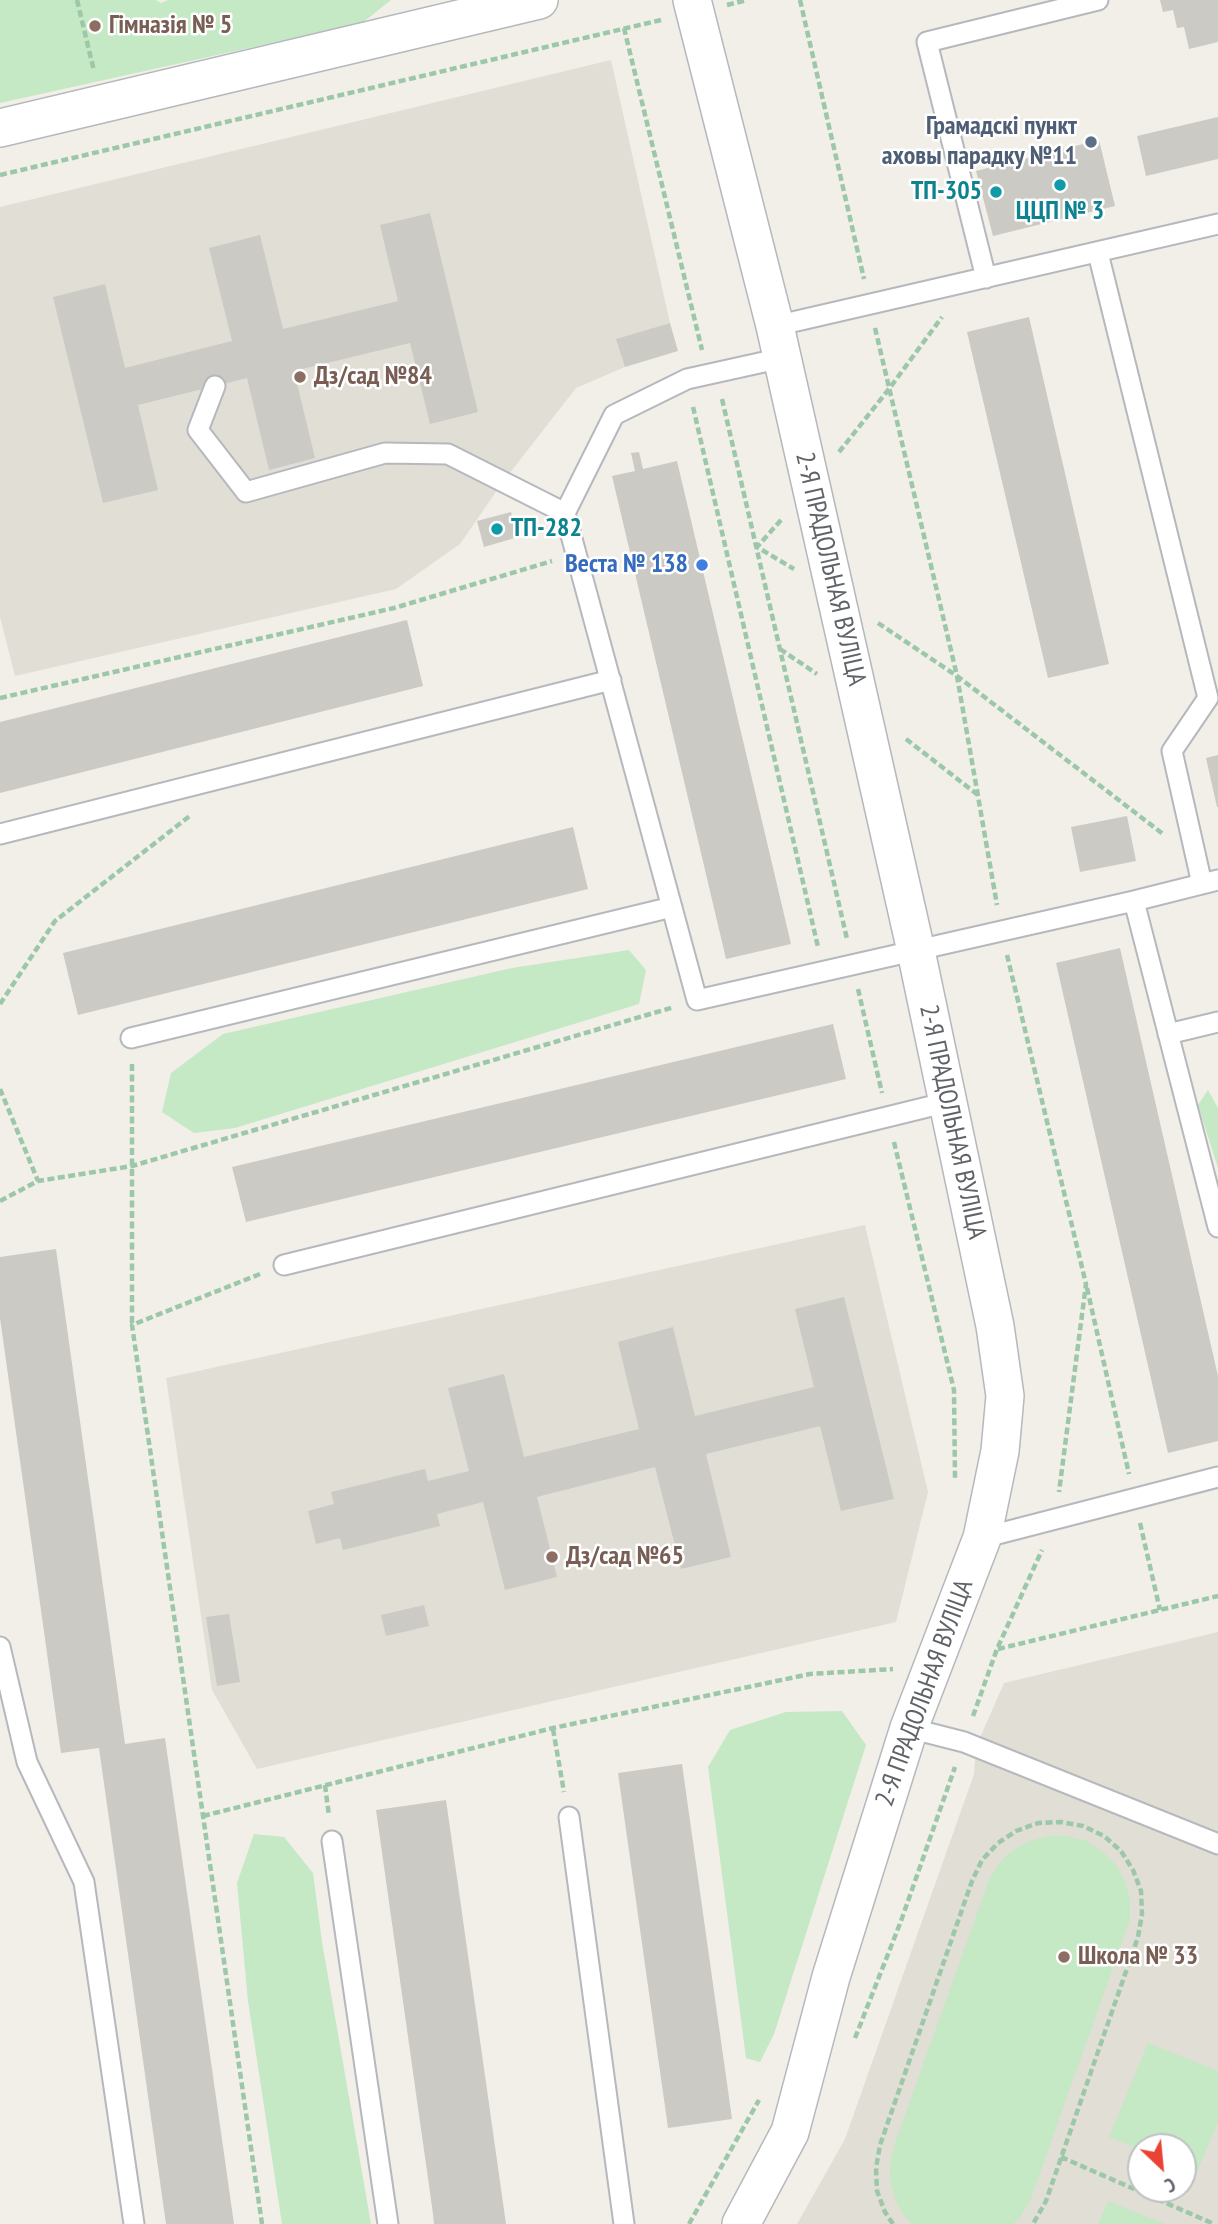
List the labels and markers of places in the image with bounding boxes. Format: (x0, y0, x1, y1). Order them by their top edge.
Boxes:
place label: Гімназія № 5 (109, 10, 232, 42)
marker: Гімназія № 5 (87, 18, 103, 34)
place label: Грамадскі пункт аховы парадку №11 (882, 111, 1077, 172)
marker: Грамадскі пункт аховы парадку №11 (1083, 134, 1099, 150)
place label: ТП-305 (911, 176, 982, 208)
marker: ЦЦП № 3 (1052, 177, 1068, 193)
marker: ТП-305 (988, 184, 1004, 200)
place label: ЦЦП № 3 (1016, 196, 1104, 228)
place label: Дз/сад №84 (314, 361, 432, 393)
marker: Дз/сад №84 (292, 369, 308, 385)
place label: ТП-282 (511, 513, 582, 545)
marker: ТП-282 (489, 521, 505, 537)
place label: Веста № 138 (565, 549, 688, 581)
marker: Веста № 138 (694, 557, 710, 573)
place label: Дз/сад №65 (566, 1541, 684, 1573)
marker: Дз/сад №65 (544, 1549, 560, 1565)
place label: Школа № 33 (1078, 1941, 1198, 1973)
marker: Школа № 33 (1056, 1949, 1072, 1965)

